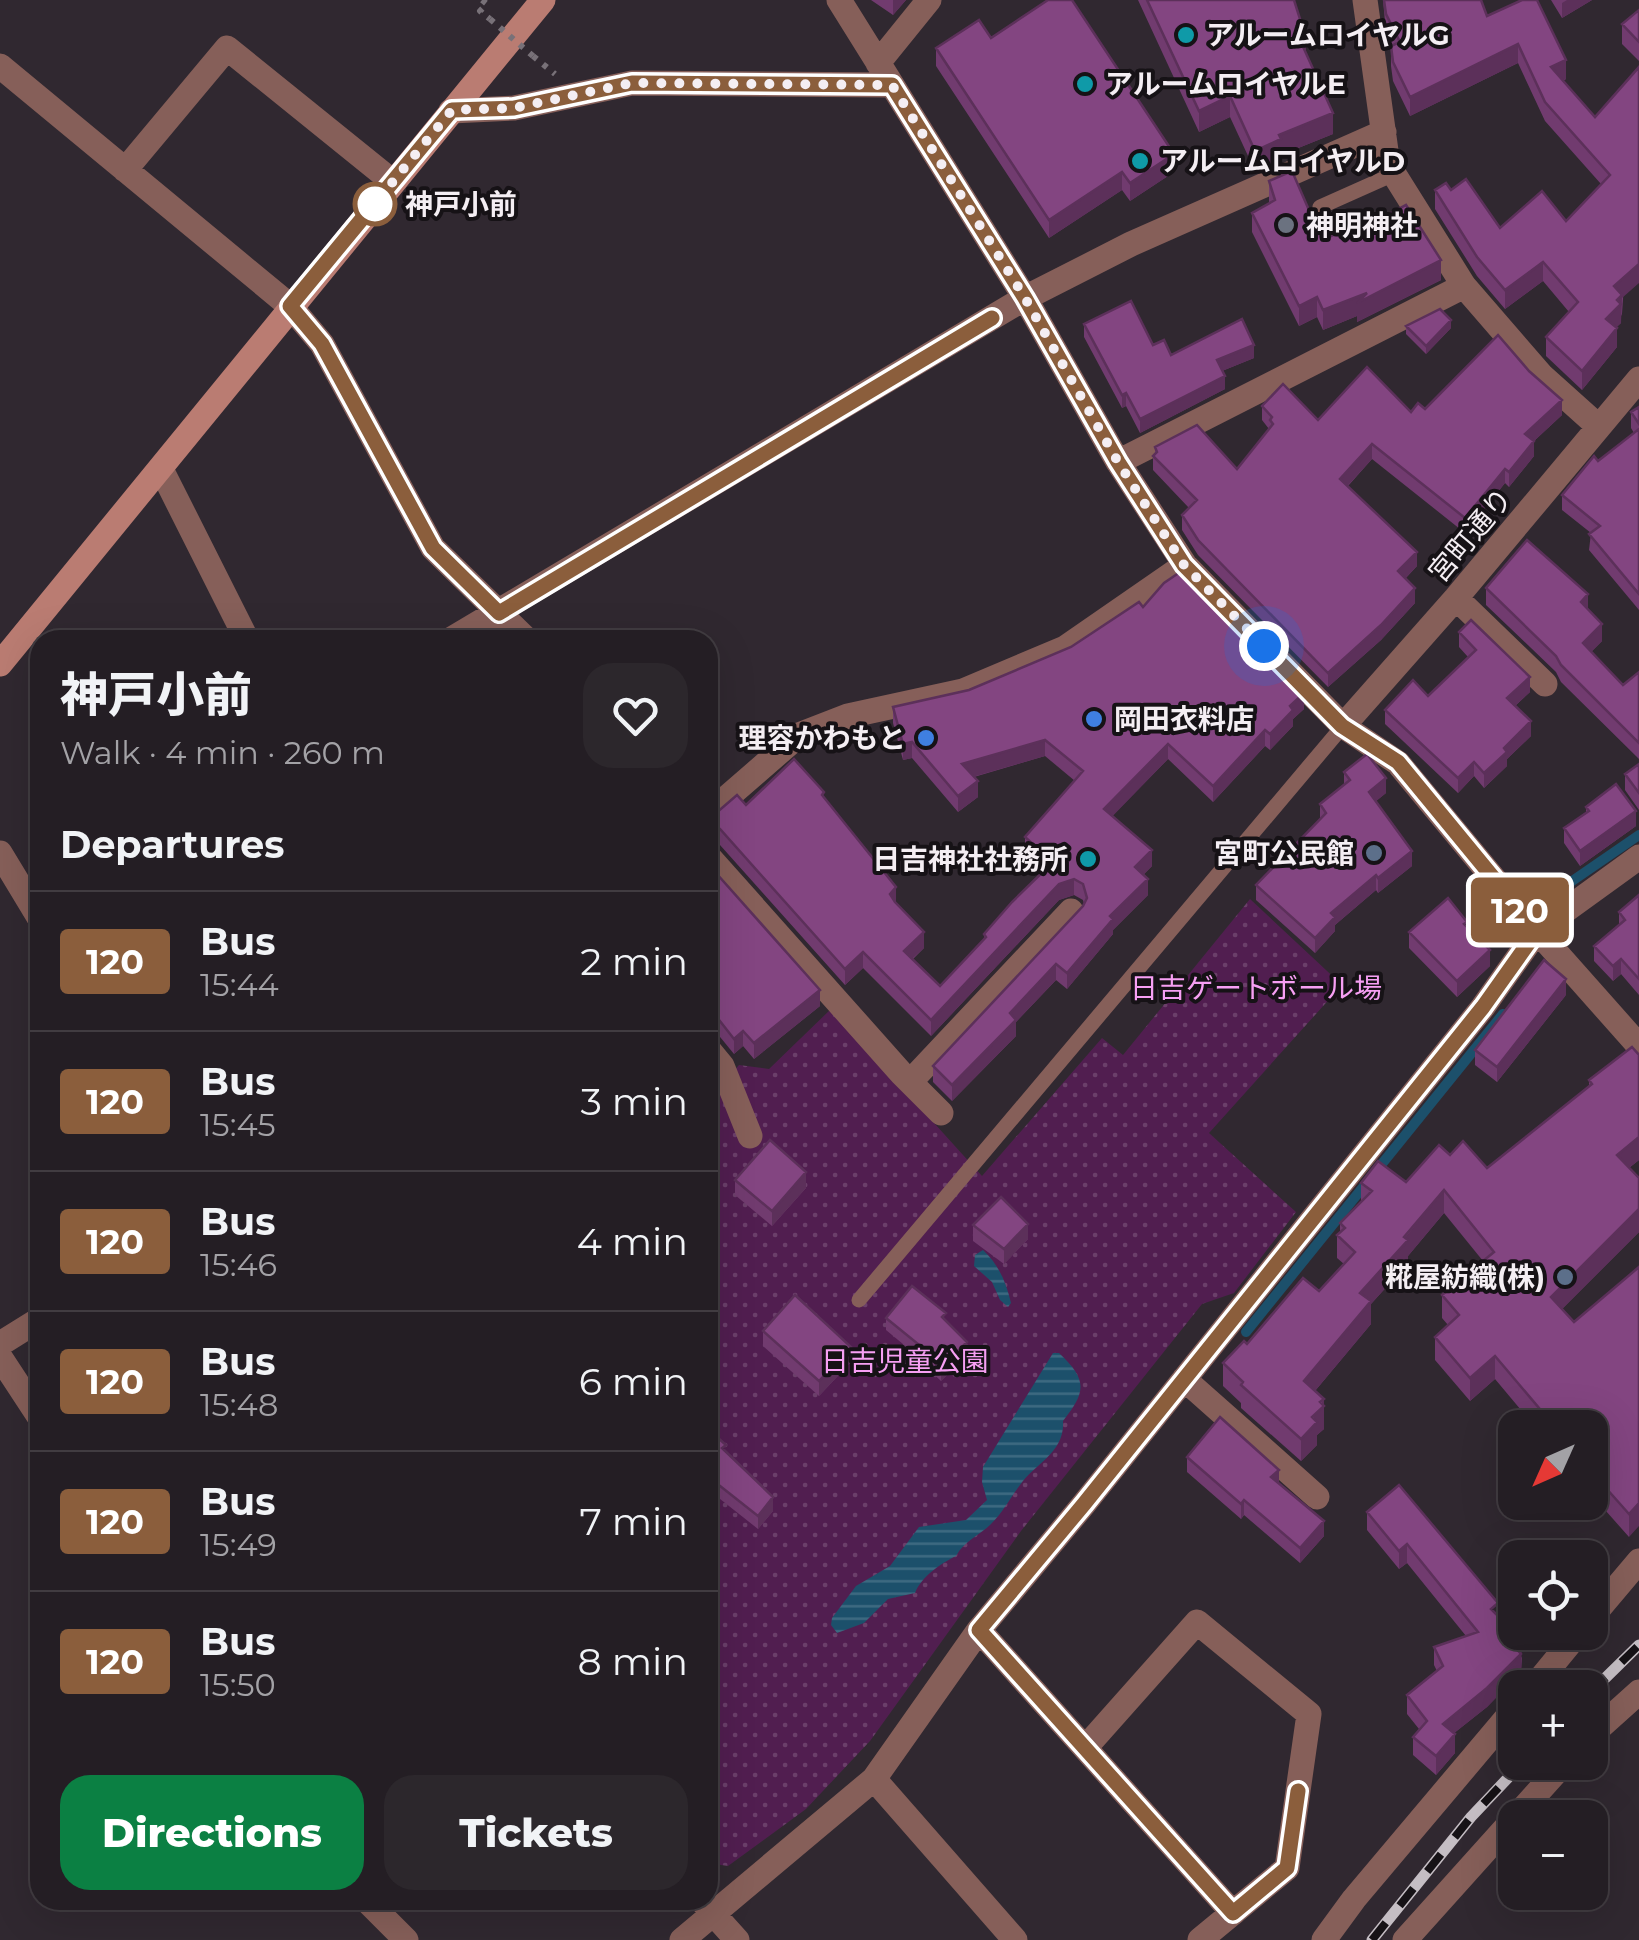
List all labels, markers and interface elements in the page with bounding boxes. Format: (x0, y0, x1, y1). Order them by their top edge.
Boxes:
place label: アルームロイヤルG (1206, 18, 1450, 52)
marker: アルームロイヤルG (1175, 24, 1197, 46)
place label: アルームロイヤルE (1105, 67, 1346, 101)
marker: アルームロイヤルE (1074, 73, 1096, 95)
place label: アルームロイヤルD (1160, 144, 1405, 178)
marker: アルームロイヤルD (1129, 150, 1151, 172)
marker: 神戸小前 (354, 183, 396, 225)
place label: 神戸小前 (405, 187, 517, 221)
place label: 神明神社 (1306, 208, 1418, 242)
marker: 神明神社 (1275, 214, 1297, 236)
street label: 宮町通り (1421, 481, 1519, 589)
your location (1239, 621, 1289, 671)
button: heart (583, 663, 688, 768)
text: 神戸小前 (60, 666, 252, 724)
place label: 岡田衣料店 (1114, 702, 1254, 736)
marker: 岡田衣料店 (1083, 708, 1105, 730)
place label: 理容かわもと (739, 721, 906, 755)
marker: 理容かわもと (915, 727, 937, 749)
text: Walk · 4 min · 260 m (60, 733, 385, 772)
text: Departures (60, 821, 284, 868)
place label: 宮町公民館 (1214, 836, 1354, 870)
place label: 日吉神社社務所 (872, 842, 1068, 876)
marker: 宮町公民館 (1363, 842, 1385, 864)
marker: 日吉神社社務所 (1077, 848, 1099, 870)
line badge: 120 (1462, 878, 1578, 942)
text: 120 (1491, 889, 1549, 932)
text: Bus (200, 918, 275, 965)
text: 2 min (580, 938, 688, 985)
text: 120 (86, 940, 144, 983)
text: 15:44 (200, 965, 279, 1004)
park label: 日吉ゲートボール場 (1130, 971, 1382, 1005)
text: Bus (200, 1058, 275, 1105)
text: 3 min (580, 1078, 688, 1125)
text: 120 (86, 1080, 144, 1123)
text: 15:45 (200, 1105, 276, 1144)
text: Bus (200, 1198, 275, 1245)
text: 4 min (577, 1218, 688, 1265)
text: 120 (86, 1220, 144, 1263)
text: 15:46 (200, 1245, 277, 1284)
place label: 糀屋紡織(株) (1385, 1260, 1545, 1294)
marker: 糀屋紡織(株) (1554, 1266, 1576, 1288)
text: Bus (200, 1338, 275, 1385)
park label: 日吉児童公園 (821, 1344, 989, 1378)
text: 6 min (579, 1358, 688, 1405)
text: 120 (86, 1360, 144, 1403)
text: 15:48 (200, 1385, 278, 1424)
north arrow (1498, 1410, 1608, 1520)
map controls (1498, 1410, 1608, 1910)
text: Bus (200, 1478, 275, 1525)
text: 7 min (579, 1498, 688, 1545)
text: 120 (86, 1500, 144, 1543)
text: 15:49 (200, 1525, 277, 1564)
button: locate (1498, 1540, 1608, 1650)
text: Bus (200, 1618, 275, 1665)
text: 8 min (578, 1638, 688, 1685)
text: 120 (86, 1640, 144, 1683)
text: 15:50 (200, 1665, 276, 1704)
button: + (1498, 1670, 1608, 1780)
button: Directions (60, 1775, 364, 1890)
button: Tickets (384, 1775, 688, 1890)
button: − (1498, 1800, 1608, 1910)

